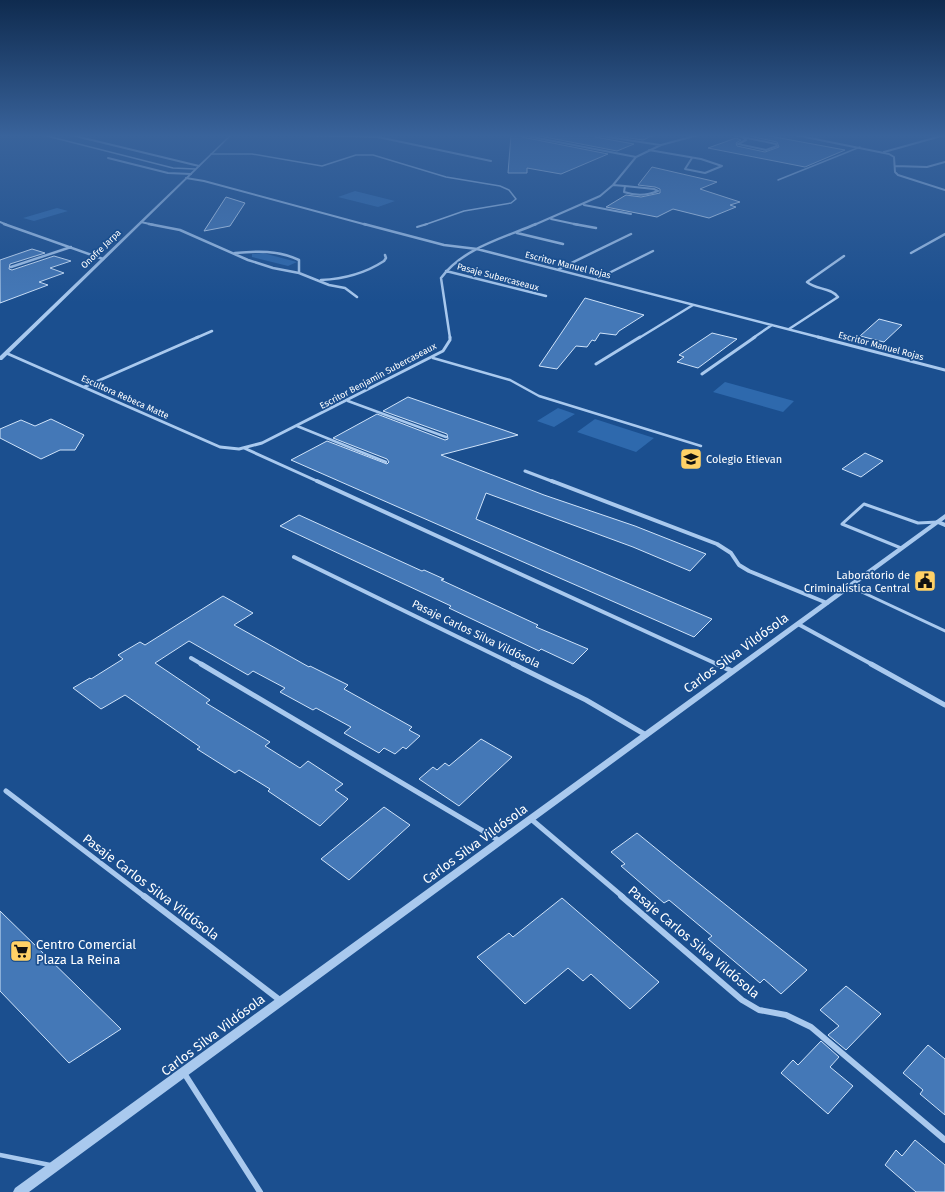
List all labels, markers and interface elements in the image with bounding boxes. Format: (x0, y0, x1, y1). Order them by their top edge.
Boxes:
street label: Onofre Jarpa (79, 227, 123, 271)
street label: Escritor Manuel Rojas (524, 250, 612, 280)
street label: Pasaje Subercaseaux (456, 261, 541, 293)
street label: Escritor Manuel Rojas (837, 330, 925, 362)
street label: Escritor Benjamín Subercaseaux (318, 341, 439, 411)
street label: Escultora Rebeca Matte (80, 373, 171, 421)
school or university icon: Colegio Etievan (678, 446, 704, 472)
place label: Colegio Etievan (706, 453, 782, 466)
public building icon: Laboratorio de Criminalística Central (912, 568, 938, 594)
place label: Laboratorio de Criminalística Central (804, 569, 910, 595)
street label: Pasaje Carlos Silva Vildósola (410, 597, 542, 671)
street label: Carlos Silva Vildósola (681, 610, 791, 696)
street label: Carlos Silva Vildósola (420, 801, 530, 887)
street label: Pasaje Carlos Silva Vildósola (80, 831, 222, 943)
street label: Pasaje Carlos Silva Vildósola (625, 883, 763, 1001)
place label: Centro Comercial Plaza La Reina (36, 937, 136, 967)
supermarket icon: Centro Comercial Plaza La Reina (8, 938, 34, 964)
street label: Carlos Silva Vildósola (158, 991, 268, 1079)

